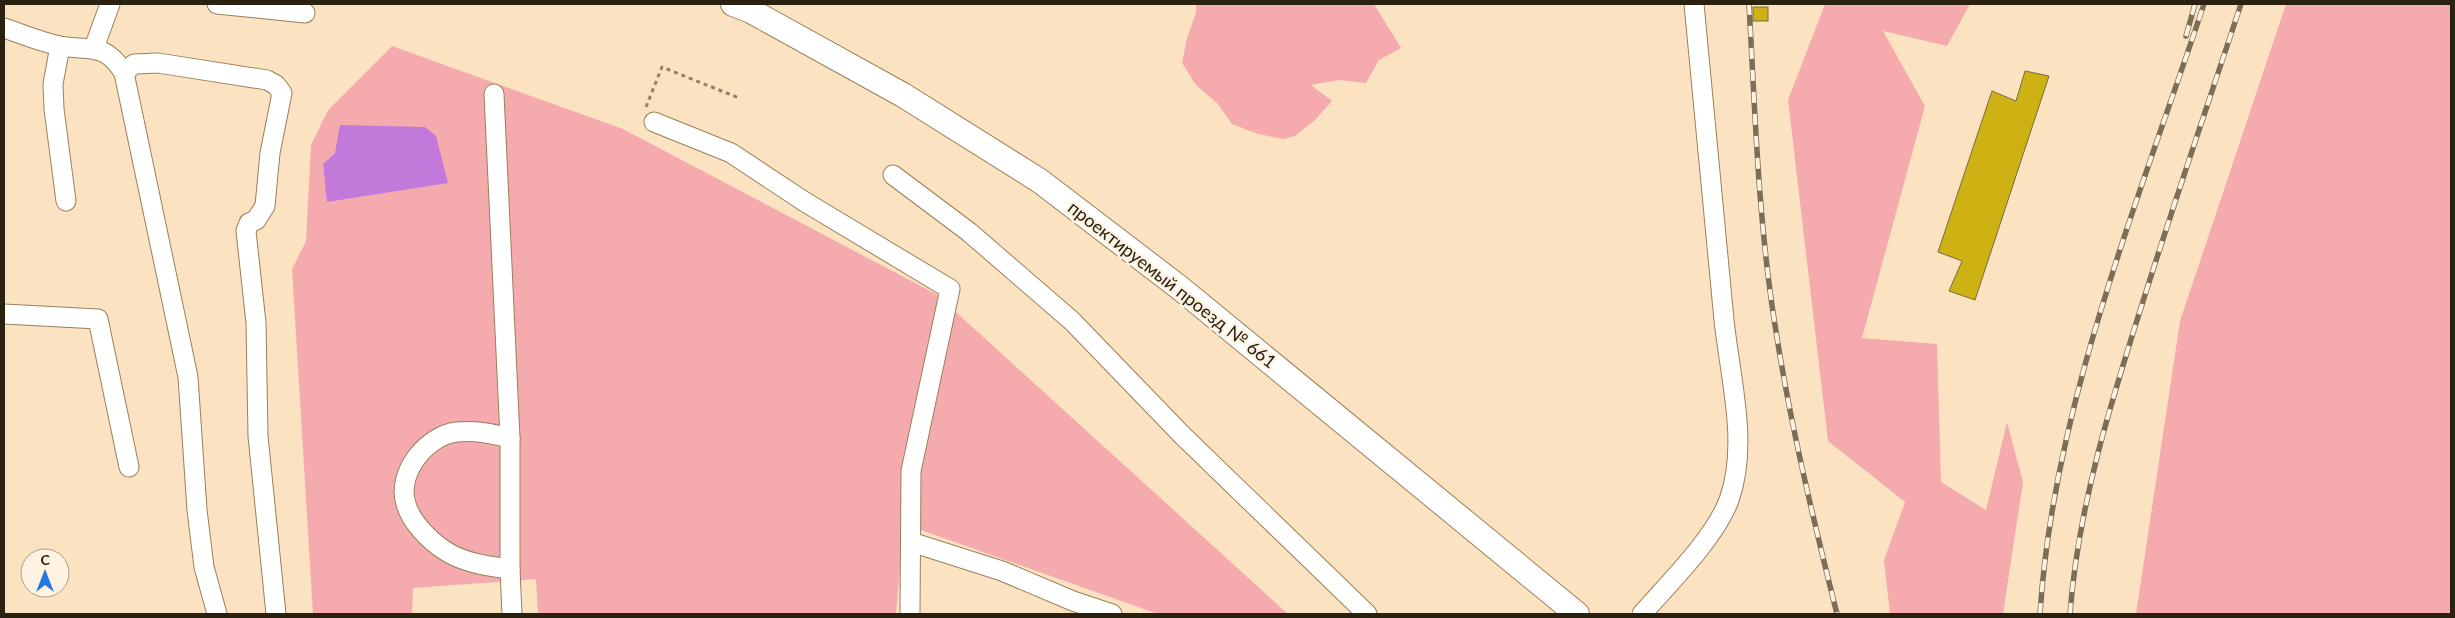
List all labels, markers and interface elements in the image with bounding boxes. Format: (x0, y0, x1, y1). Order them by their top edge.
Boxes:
street label: проектируемый проезд № 661 (1064, 196, 1281, 372)
north arrow (20, 548, 70, 598)
text: С (40, 551, 50, 568)

